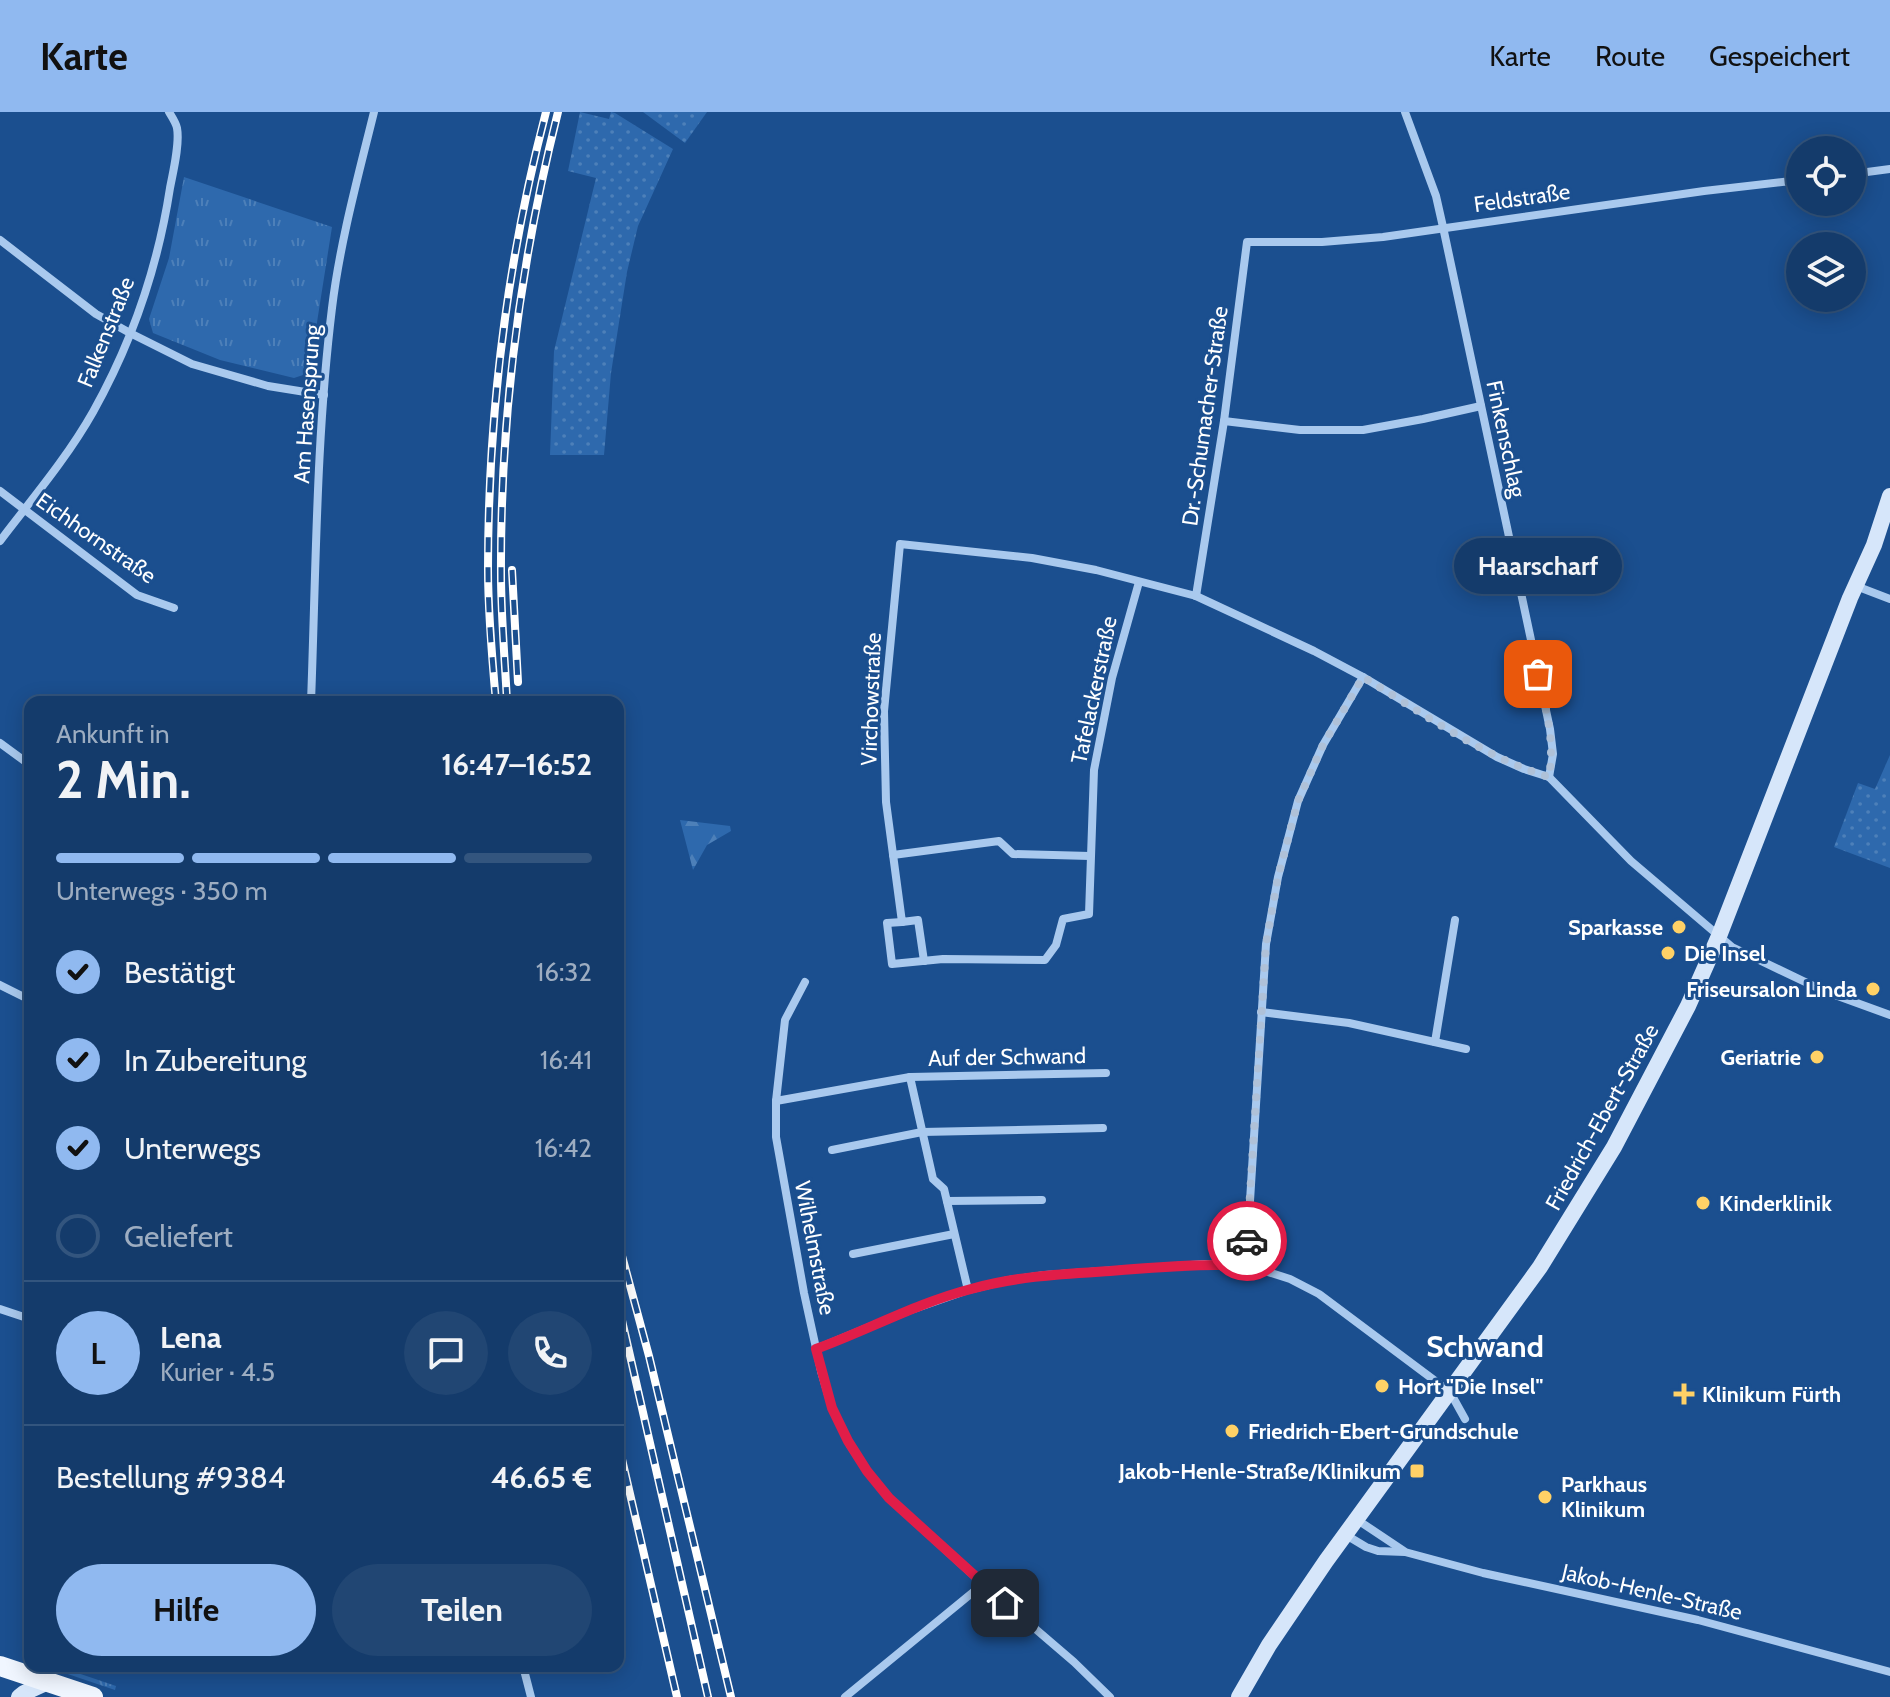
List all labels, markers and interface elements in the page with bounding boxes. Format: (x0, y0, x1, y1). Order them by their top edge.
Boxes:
text: Karte (40, 33, 128, 80)
text: Karte (1489, 39, 1551, 73)
text: Route (1595, 39, 1665, 73)
text: Gespeichert (1709, 39, 1850, 73)
map controls (1786, 136, 1866, 312)
button: locate (1786, 136, 1866, 216)
street label: Feldstraße (1472, 178, 1572, 218)
button: layers (1786, 232, 1866, 312)
street label: Falkenstraße (72, 273, 140, 391)
street label: Dr.-Schumacher-Straße (1176, 304, 1234, 528)
street label: Am Hasensprung (288, 322, 326, 484)
street label: Finkenschlag (1480, 378, 1532, 501)
street label: Eichhornstraße (31, 487, 161, 589)
callout: Haarscharf (1454, 538, 1622, 594)
text: Haarscharf (1478, 550, 1598, 582)
street label: Tafelackerstraße (1065, 614, 1123, 766)
street label: Virchowstraße (855, 632, 887, 766)
pin (1504, 640, 1572, 708)
icon: bag (1516, 652, 1560, 696)
text: Ankunft in (56, 718, 170, 750)
text: 16:47–16:52 (441, 746, 592, 783)
text: 2 Min. (56, 748, 191, 811)
text: Unterwegs · 350 m (56, 875, 267, 907)
place label: Sparkasse (1568, 914, 1663, 941)
marker: Sparkasse (1670, 918, 1688, 936)
place label: Die Insel (1684, 940, 1766, 967)
marker: Die Insel (1659, 944, 1677, 962)
icon: check (56, 950, 100, 994)
text: Bestätigt (124, 954, 235, 991)
text: 16:32 (536, 956, 592, 988)
place label: Friseursalon Linda (1686, 976, 1857, 1003)
marker: Friseursalon Linda (1864, 980, 1882, 998)
street label: Friedrich-Ebert-Straße (1540, 1019, 1664, 1215)
icon: check (56, 1038, 100, 1082)
text: In Zubereitung (124, 1042, 307, 1079)
street label: Auf der Schwand (928, 1042, 1086, 1072)
text: 16:41 (540, 1044, 592, 1076)
place label: Geriatrie (1720, 1044, 1801, 1071)
marker: Geriatrie (1808, 1048, 1826, 1066)
icon: check (56, 1126, 100, 1170)
text: Unterwegs (124, 1130, 261, 1167)
text: 16:42 (535, 1132, 592, 1164)
street label: Wilhelmstraße (789, 1179, 841, 1317)
place label: Kinderklinik (1719, 1190, 1832, 1217)
marker: Kinderklinik (1694, 1194, 1712, 1212)
courier (1207, 1201, 1287, 1281)
text: Geliefert (124, 1218, 233, 1255)
icon: car (1225, 1219, 1269, 1263)
button: chat (404, 1311, 488, 1395)
button: phone (508, 1311, 592, 1395)
text: Lena (160, 1319, 222, 1356)
district label: Schwand (1426, 1328, 1544, 1365)
text: L (90, 1335, 106, 1372)
text: Kurier · 4.5 (160, 1356, 275, 1388)
place label: Hort "Die Insel" (1398, 1373, 1543, 1400)
marker: Hort "Die Insel" (1373, 1377, 1391, 1395)
place label: Klinikum Fürth (1702, 1381, 1841, 1408)
marker: Klinikum Fürth (1673, 1383, 1695, 1405)
place label: Friedrich-Ebert-Grundschule (1248, 1418, 1519, 1445)
marker: Friedrich-Ebert-Grundschule (1223, 1422, 1241, 1440)
place label: Jakob-Henle-Straße/Klinikum (1118, 1458, 1401, 1485)
text: Bestellung #9384 (56, 1459, 285, 1496)
text: 46.65 € (491, 1459, 592, 1496)
marker: Jakob-Henle-Straße/Klinikum (1408, 1462, 1426, 1480)
place label: Parkhaus Klinikum (1561, 1471, 1647, 1523)
marker: Parkhaus Klinikum (1536, 1488, 1554, 1506)
street label: Jakob-Henle-Straße (1558, 1558, 1745, 1626)
button: Hilfe (56, 1564, 316, 1656)
button: Teilen (332, 1564, 592, 1656)
pin (971, 1569, 1039, 1637)
icon: home (983, 1581, 1027, 1625)

